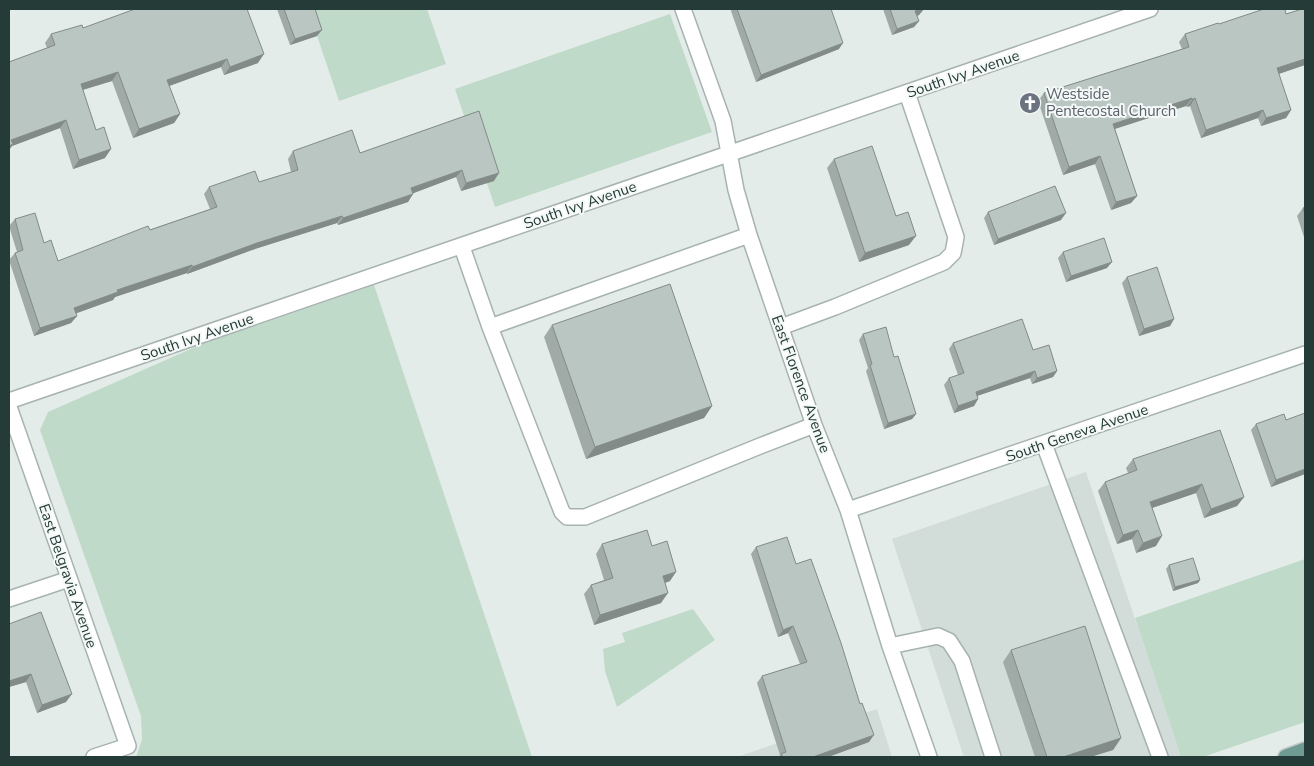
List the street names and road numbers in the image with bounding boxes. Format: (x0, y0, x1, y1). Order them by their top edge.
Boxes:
street label: South Ivy Avenue (904, 45, 1022, 103)
street label: South Ivy Avenue (521, 176, 639, 234)
street label: South Ivy Avenue (138, 308, 256, 366)
street label: East Florence Avenue (767, 312, 835, 456)
street label: South Geneva Avenue (1003, 399, 1151, 467)
street label: East Belgravia Avenue (34, 501, 102, 651)

